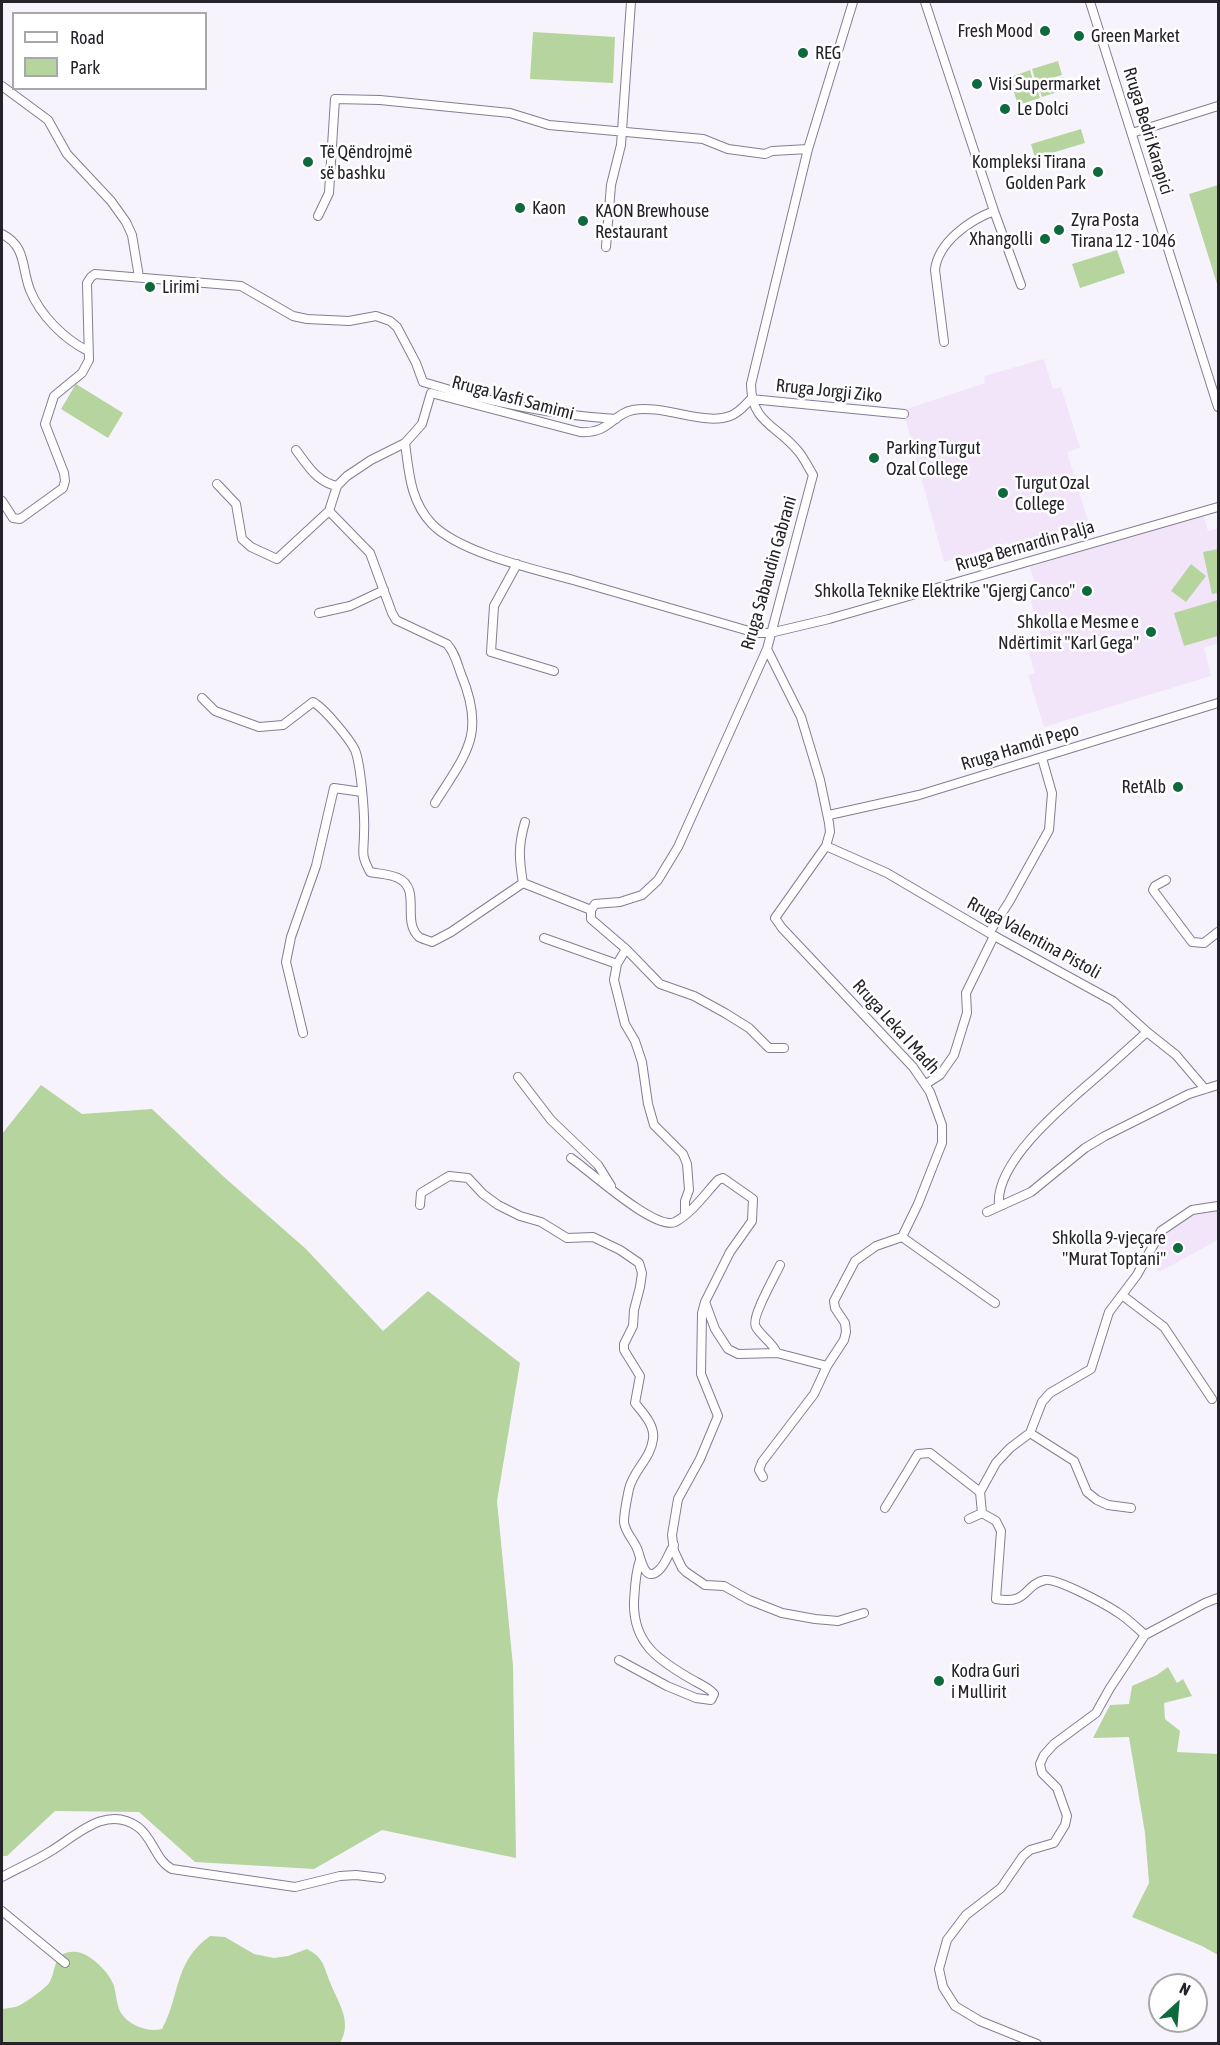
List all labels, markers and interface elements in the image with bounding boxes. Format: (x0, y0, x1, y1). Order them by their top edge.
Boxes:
legend (12, 12, 207, 90)
place label: Fresh Mood (958, 20, 1033, 42)
marker: Fresh Mood (1038, 24, 1052, 38)
place label: Green Market (1091, 25, 1180, 47)
text: Road (70, 27, 104, 48)
marker: Green Market (1072, 29, 1086, 43)
place label: REG (815, 42, 841, 64)
marker: REG (796, 46, 810, 60)
text: Park (70, 57, 100, 78)
street label: Rruga Bedri Karapici (1118, 65, 1178, 197)
place label: Visi Supermarket (989, 73, 1101, 95)
marker: Visi Supermarket (970, 77, 984, 91)
place label: Le Dolci (1017, 98, 1069, 120)
marker: Le Dolci (998, 102, 1012, 116)
place label: Të Qëndrojmë së bashku (320, 141, 412, 184)
place label: Kompleksi Tirana Golden Park (972, 151, 1086, 194)
marker: Të Qëndrojmë së bashku (301, 155, 315, 169)
marker: Kompleksi Tirana Golden Park (1091, 165, 1105, 179)
place label: Kaon (532, 197, 566, 219)
place label: KAON Brewhouse Restaurant (595, 200, 709, 242)
marker: Kaon (513, 201, 527, 215)
place label: Zyra Posta Tirana 12 - 1046 (1071, 209, 1176, 252)
marker: KAON Brewhouse Restaurant (576, 214, 590, 228)
marker: Zyra Posta Tirana 12 - 1046 (1052, 223, 1066, 237)
place label: Xhangolli (970, 228, 1033, 250)
marker: Xhangolli (1038, 232, 1052, 246)
place label: Lirimi (162, 276, 200, 298)
marker: Lirimi (143, 280, 157, 294)
street label: Rruga Vasfi Samimi (449, 371, 577, 425)
street label: Rruga Jorgji Ziko (775, 375, 883, 407)
place label: Parking Turgut Ozal College (886, 437, 981, 480)
marker: Parking Turgut Ozal College (867, 451, 881, 465)
place label: Turgut Ozal College (1015, 472, 1090, 514)
marker: Turgut Ozal College (996, 486, 1010, 500)
street label: Rruga Sabaudin Gabrani (737, 493, 801, 653)
street label: Rruga Bernardin Palja (953, 516, 1097, 576)
place label: Shkolla Teknike Elektrike "Gjergj Canco" (815, 580, 1075, 602)
marker: Shkolla Teknike Elektrike "Gjergj Canco" (1080, 584, 1094, 598)
place label: Shkolla e Mesme e Ndërtimit "Karl Gega" (998, 611, 1139, 654)
marker: Shkolla e Mesme e Ndërtimit "Karl Gega" (1144, 625, 1158, 639)
street label: Rruga Hamdi Pepo (959, 719, 1081, 775)
place label: RetAlb (1122, 776, 1166, 798)
marker: RetAlb (1171, 780, 1185, 794)
street label: Rruga Valentina Pistoli (963, 892, 1105, 984)
street label: Rruga Leka I Madh (848, 975, 944, 1079)
place label: Shkolla 9-vjeçare "Murat Toptani" (1052, 1227, 1166, 1270)
marker: Shkolla 9-vjeçare "Murat Toptani" (1171, 1241, 1185, 1255)
place label: Kodra Guri i Mullirit (951, 1660, 1020, 1702)
marker: Kodra Guri i Mullirit (932, 1674, 946, 1688)
north arrow (1148, 1973, 1208, 2033)
text: N (1177, 1978, 1193, 1999)

